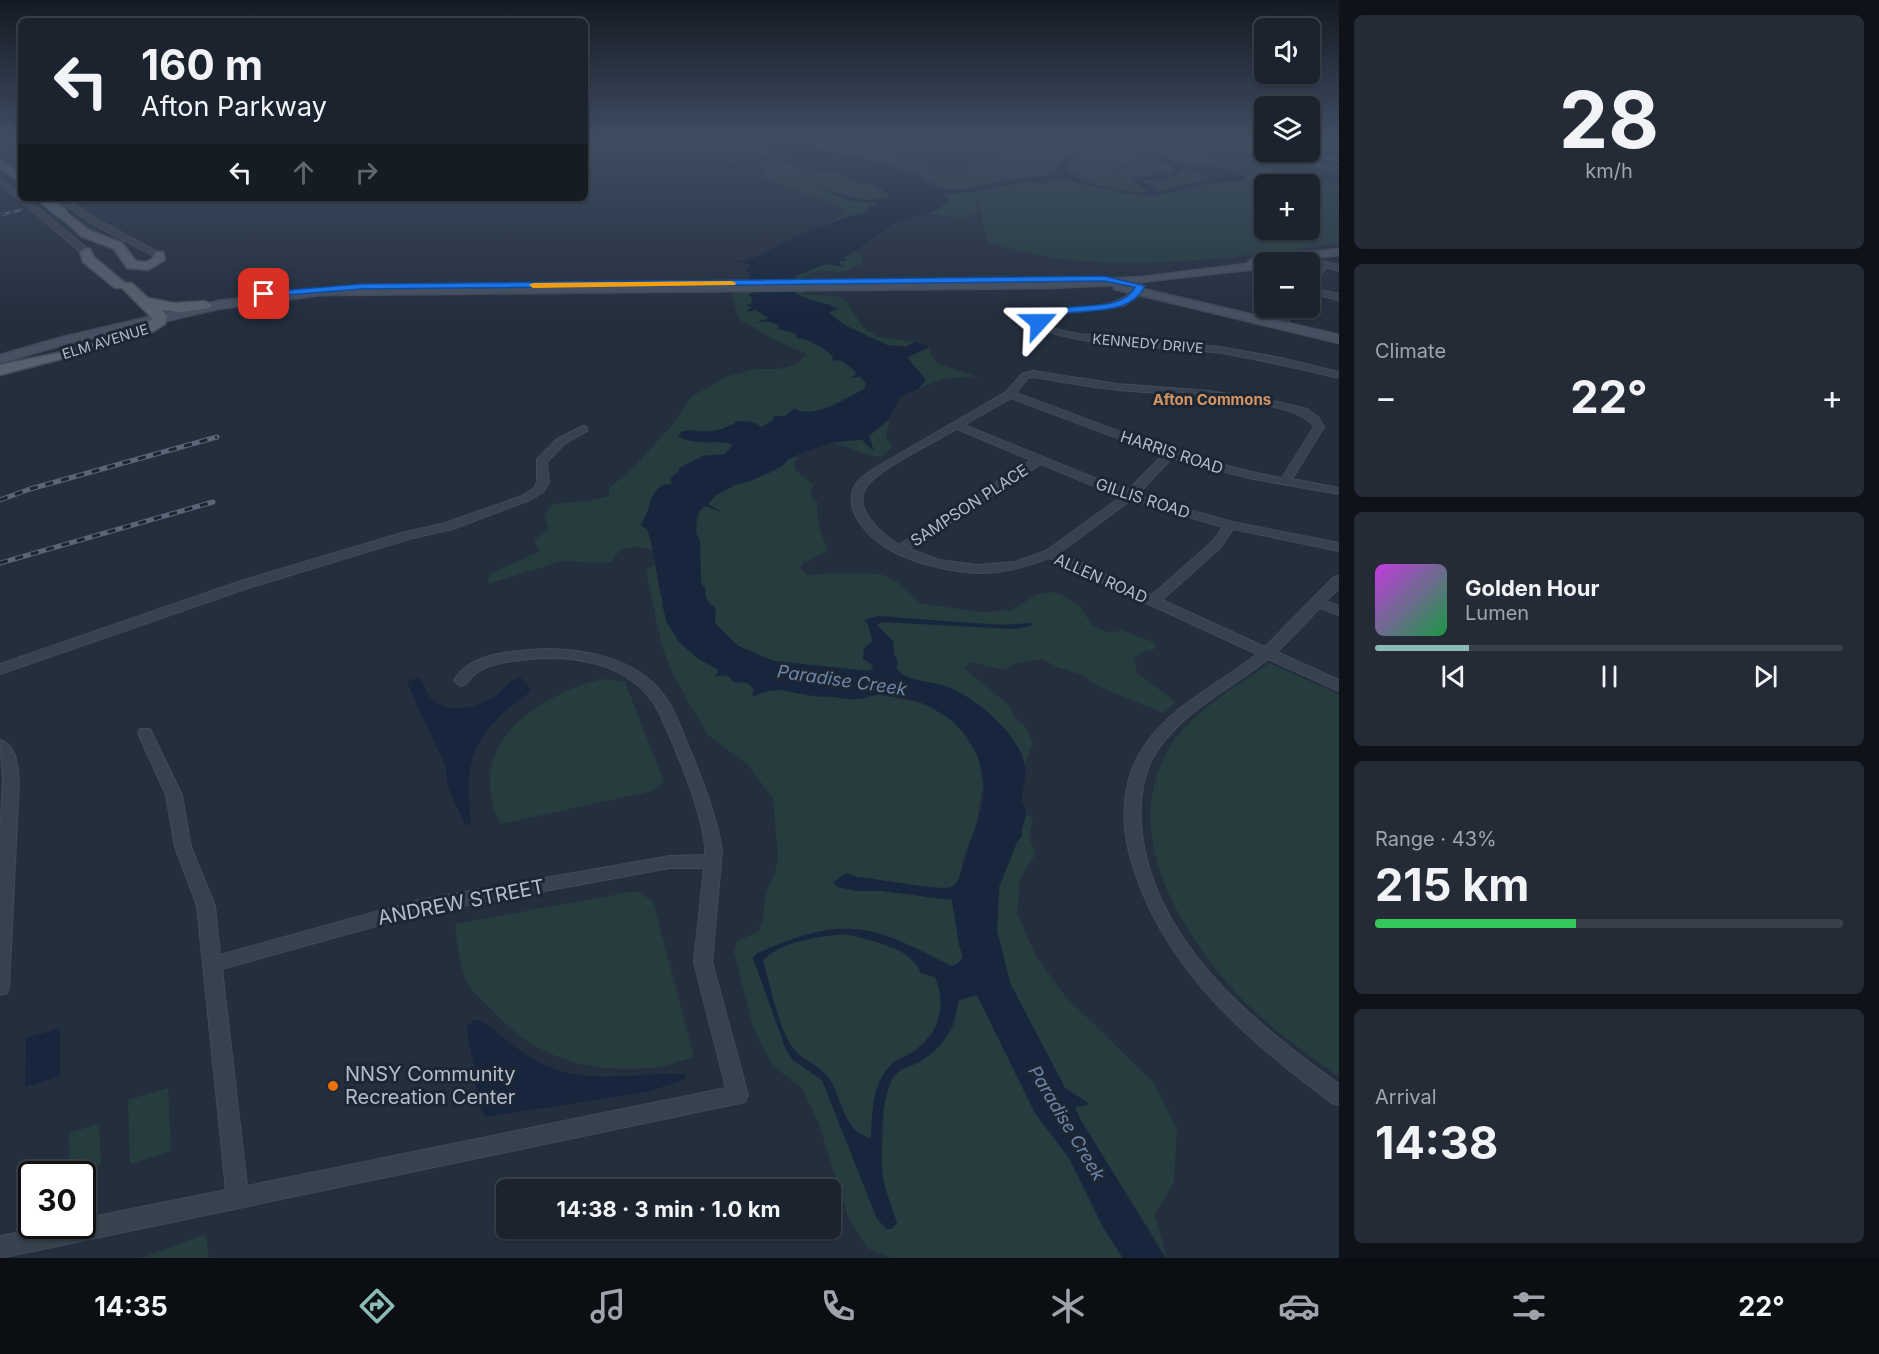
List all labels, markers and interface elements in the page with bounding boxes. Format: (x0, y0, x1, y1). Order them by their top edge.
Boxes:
map controls (1254, 18, 1320, 318)
button: sound (1254, 18, 1320, 84)
text: 160 m (141, 39, 263, 90)
icon: left (42, 42, 120, 120)
text: 28 (1559, 72, 1659, 167)
text: Afton Parkway (141, 90, 327, 123)
button: layers (1254, 96, 1320, 162)
icon: left (224, 156, 257, 189)
icon: ahead (287, 156, 320, 189)
icon: right (350, 156, 383, 189)
text: km/h (1585, 159, 1633, 183)
button: + (1254, 174, 1320, 240)
button: − (1254, 252, 1320, 318)
pin (238, 268, 289, 319)
icon: arrive (247, 277, 280, 310)
position arrow (1007, 290, 1071, 354)
street label: ELM AVENUE (60, 320, 150, 362)
street label: KENNEDY DRIVE (1092, 330, 1204, 356)
text: Climate (1375, 339, 1446, 363)
text: 22° (1570, 369, 1648, 424)
text: − (1375, 377, 1397, 417)
text: + (1821, 377, 1843, 417)
district label: Afton Commons (1153, 390, 1271, 409)
street label: HARRIS ROAD (1118, 426, 1226, 478)
street label: SAMPSON PLACE (906, 460, 1032, 550)
street label: GILLIS ROAD (1093, 473, 1193, 523)
street label: ALLEN ROAD (1051, 549, 1151, 607)
text: Golden Hour (1465, 575, 1599, 601)
text: Lumen (1465, 601, 1529, 625)
icon: previous (1437, 660, 1470, 693)
icon: pause (1593, 660, 1626, 693)
icon: next (1749, 660, 1782, 693)
water label: Paradise Creek (776, 661, 909, 700)
text: Range · 43% (1375, 827, 1497, 851)
text: 215 km (1375, 857, 1529, 912)
street label: ANDREW STREET (376, 874, 546, 930)
place label: NNSY Community Recreation Center (345, 1062, 516, 1109)
water label: Paradise Creek (1024, 1062, 1110, 1185)
marker: NNSY Community Recreation Center (326, 1079, 340, 1093)
text: Arrival (1375, 1085, 1437, 1109)
text: 14:38 (1375, 1115, 1498, 1170)
speed limit sign: 30 (18, 1161, 96, 1239)
text: 14:38 · 3 min · 1.0 km (557, 1196, 781, 1222)
icon: directions (356, 1285, 398, 1327)
icon: music (587, 1285, 629, 1327)
icon: phone (817, 1285, 859, 1327)
icon: climate (1047, 1285, 1089, 1327)
icon: car (1278, 1285, 1320, 1327)
icon: filters (1508, 1285, 1550, 1327)
text: 14:35 (94, 1290, 168, 1323)
text: 22° (1738, 1290, 1785, 1323)

